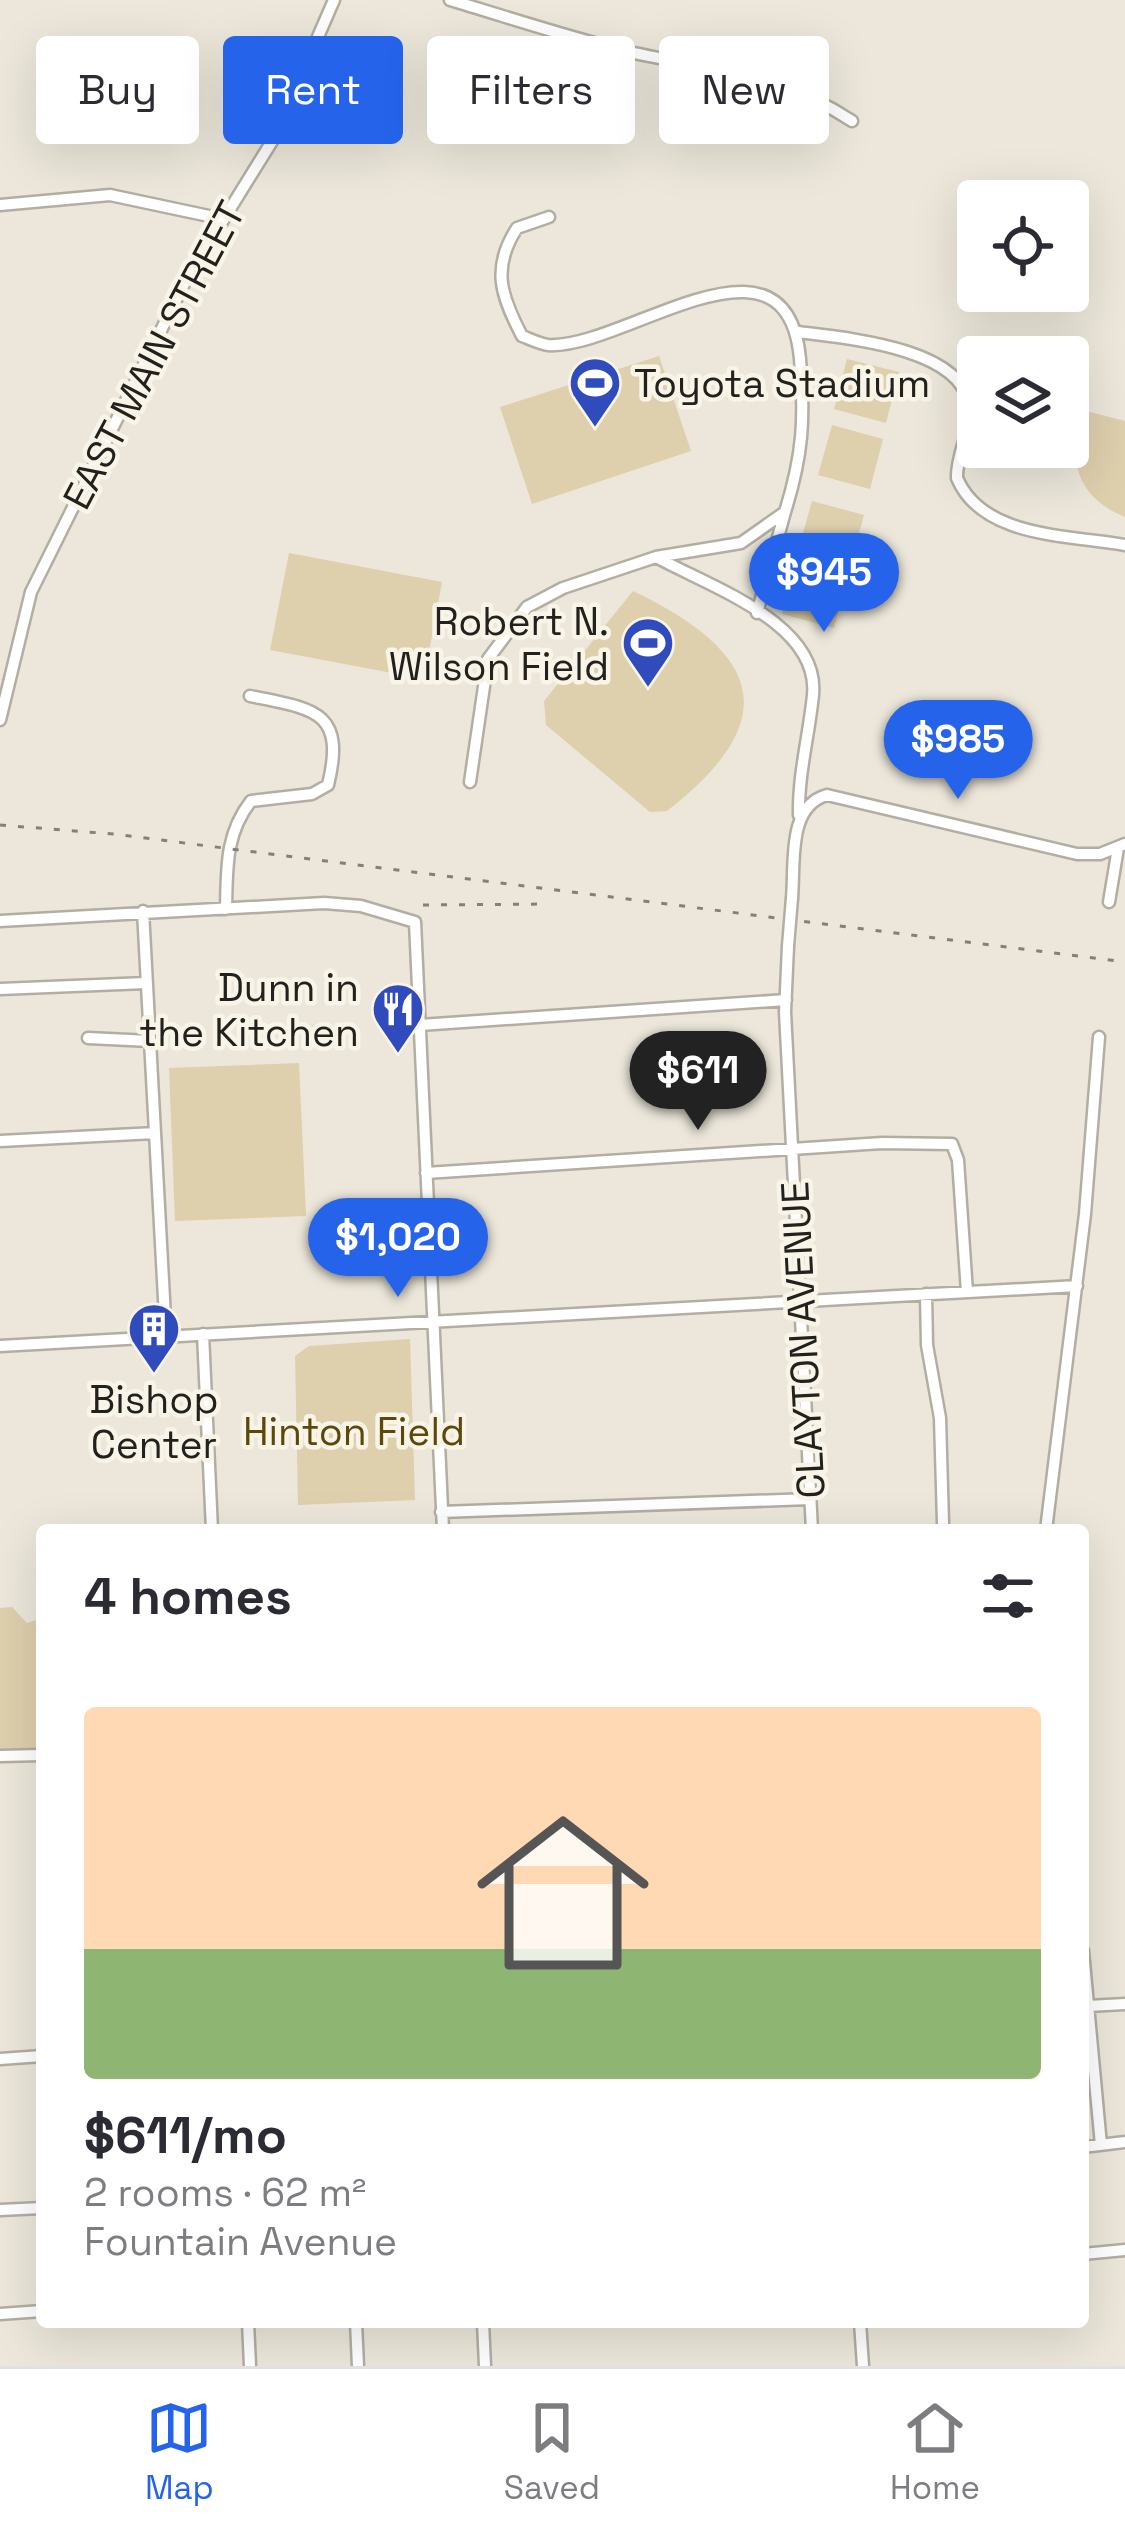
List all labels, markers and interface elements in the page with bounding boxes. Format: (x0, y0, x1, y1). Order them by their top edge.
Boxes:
chip: Buy (36, 36, 199, 144)
chip: Rent (223, 36, 403, 144)
chip: Filters (427, 36, 635, 144)
chip: New (659, 36, 829, 144)
map controls (957, 180, 1089, 468)
button: locate (957, 180, 1089, 312)
street label: EAST MAIN STREET (52, 193, 256, 517)
button: layers (957, 336, 1089, 468)
sports icon: Toyota Stadium (567, 355, 623, 429)
place label: Toyota Stadium (634, 359, 930, 408)
pin: $945 (753, 533, 895, 635)
text: $945 (776, 547, 872, 596)
place label: Robert N. Wilson Field (389, 597, 609, 691)
sports icon: Robert N. Wilson Field (620, 615, 676, 689)
pin: $985 (887, 700, 1029, 802)
text: $985 (911, 714, 1005, 763)
place label: Dunn in the Kitchen (139, 963, 359, 1057)
restaurant icon: Dunn in the Kitchen (370, 981, 426, 1055)
pin: $611 (627, 1031, 769, 1133)
text: $611 (657, 1045, 739, 1094)
street label: CLAYTON AVENUE (770, 1180, 836, 1500)
pin: $1,020 (300, 1198, 496, 1300)
text: $1,020 (335, 1212, 461, 1261)
building icon: Bishop Center (126, 1301, 182, 1375)
place label: Bishop Center (89, 1375, 219, 1469)
park label: Hinton Field (243, 1407, 465, 1456)
icon: filters (975, 1563, 1041, 1629)
text: 4 homes (84, 1564, 292, 1629)
icon: home (455, 1785, 671, 2001)
text: $611/mo (84, 2103, 287, 2168)
text: 2 rooms · 62 m² (84, 2168, 366, 2217)
text: Fountain Avenue (84, 2217, 397, 2266)
tab: Map (145, 2395, 214, 2509)
tab: Saved (504, 2395, 600, 2509)
tab: Home (890, 2395, 980, 2509)

